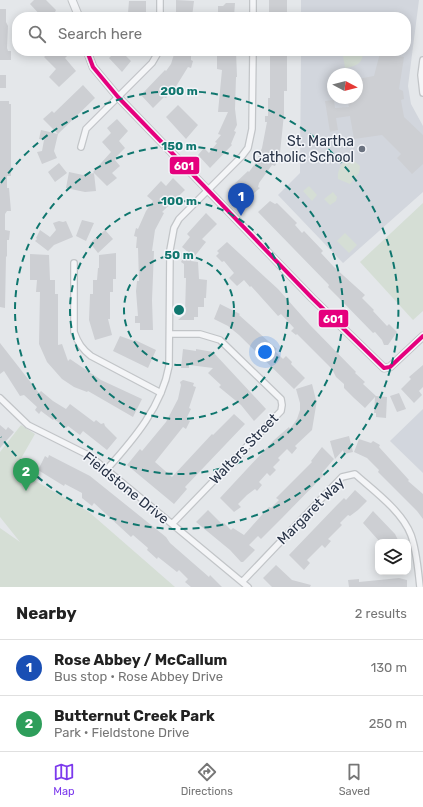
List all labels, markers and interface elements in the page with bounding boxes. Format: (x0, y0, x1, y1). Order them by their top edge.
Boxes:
search box (12, 12, 411, 56)
icon: search (26, 23, 48, 45)
text: Search here (58, 25, 142, 43)
north arrow (327, 68, 363, 104)
text: 200 m (160, 84, 198, 98)
place label: St. Martha Catholic School (253, 133, 354, 166)
text: 150 m (161, 139, 197, 153)
marker: St. Martha Catholic School (357, 144, 367, 154)
line badge: 601 (169, 156, 200, 175)
text: 601 (174, 160, 194, 173)
pin: 1 (228, 183, 254, 216)
text: 100 m (161, 194, 197, 208)
text: 50 m (164, 248, 194, 262)
centre of rings (172, 303, 186, 317)
line badge: 601 (318, 309, 349, 328)
text: 601 (323, 313, 343, 326)
your location (255, 342, 275, 362)
street label: Walters Street (206, 410, 282, 488)
street label: Fieldstone Drive (80, 448, 172, 528)
pin: 2 (13, 458, 39, 491)
street label: Margaret Way (274, 474, 348, 548)
map controls (375, 539, 411, 575)
button: layers (375, 539, 411, 575)
text: Nearby (16, 603, 77, 623)
text: 2 results (355, 606, 407, 621)
text: Rose Abbey / McCallum (54, 651, 227, 669)
text: 1 (26, 660, 32, 675)
text: 130 m (371, 660, 407, 675)
text: Bus stop · Rose Abbey Drive (54, 669, 223, 684)
text: Butternut Creek Park (54, 707, 215, 725)
text: 2 (25, 716, 33, 731)
text: 250 m (369, 716, 407, 731)
text: Park · Fieldstone Drive (54, 725, 189, 740)
tab: Map (53, 761, 75, 798)
tab: Directions (181, 761, 233, 798)
tab: Saved (339, 761, 370, 798)

